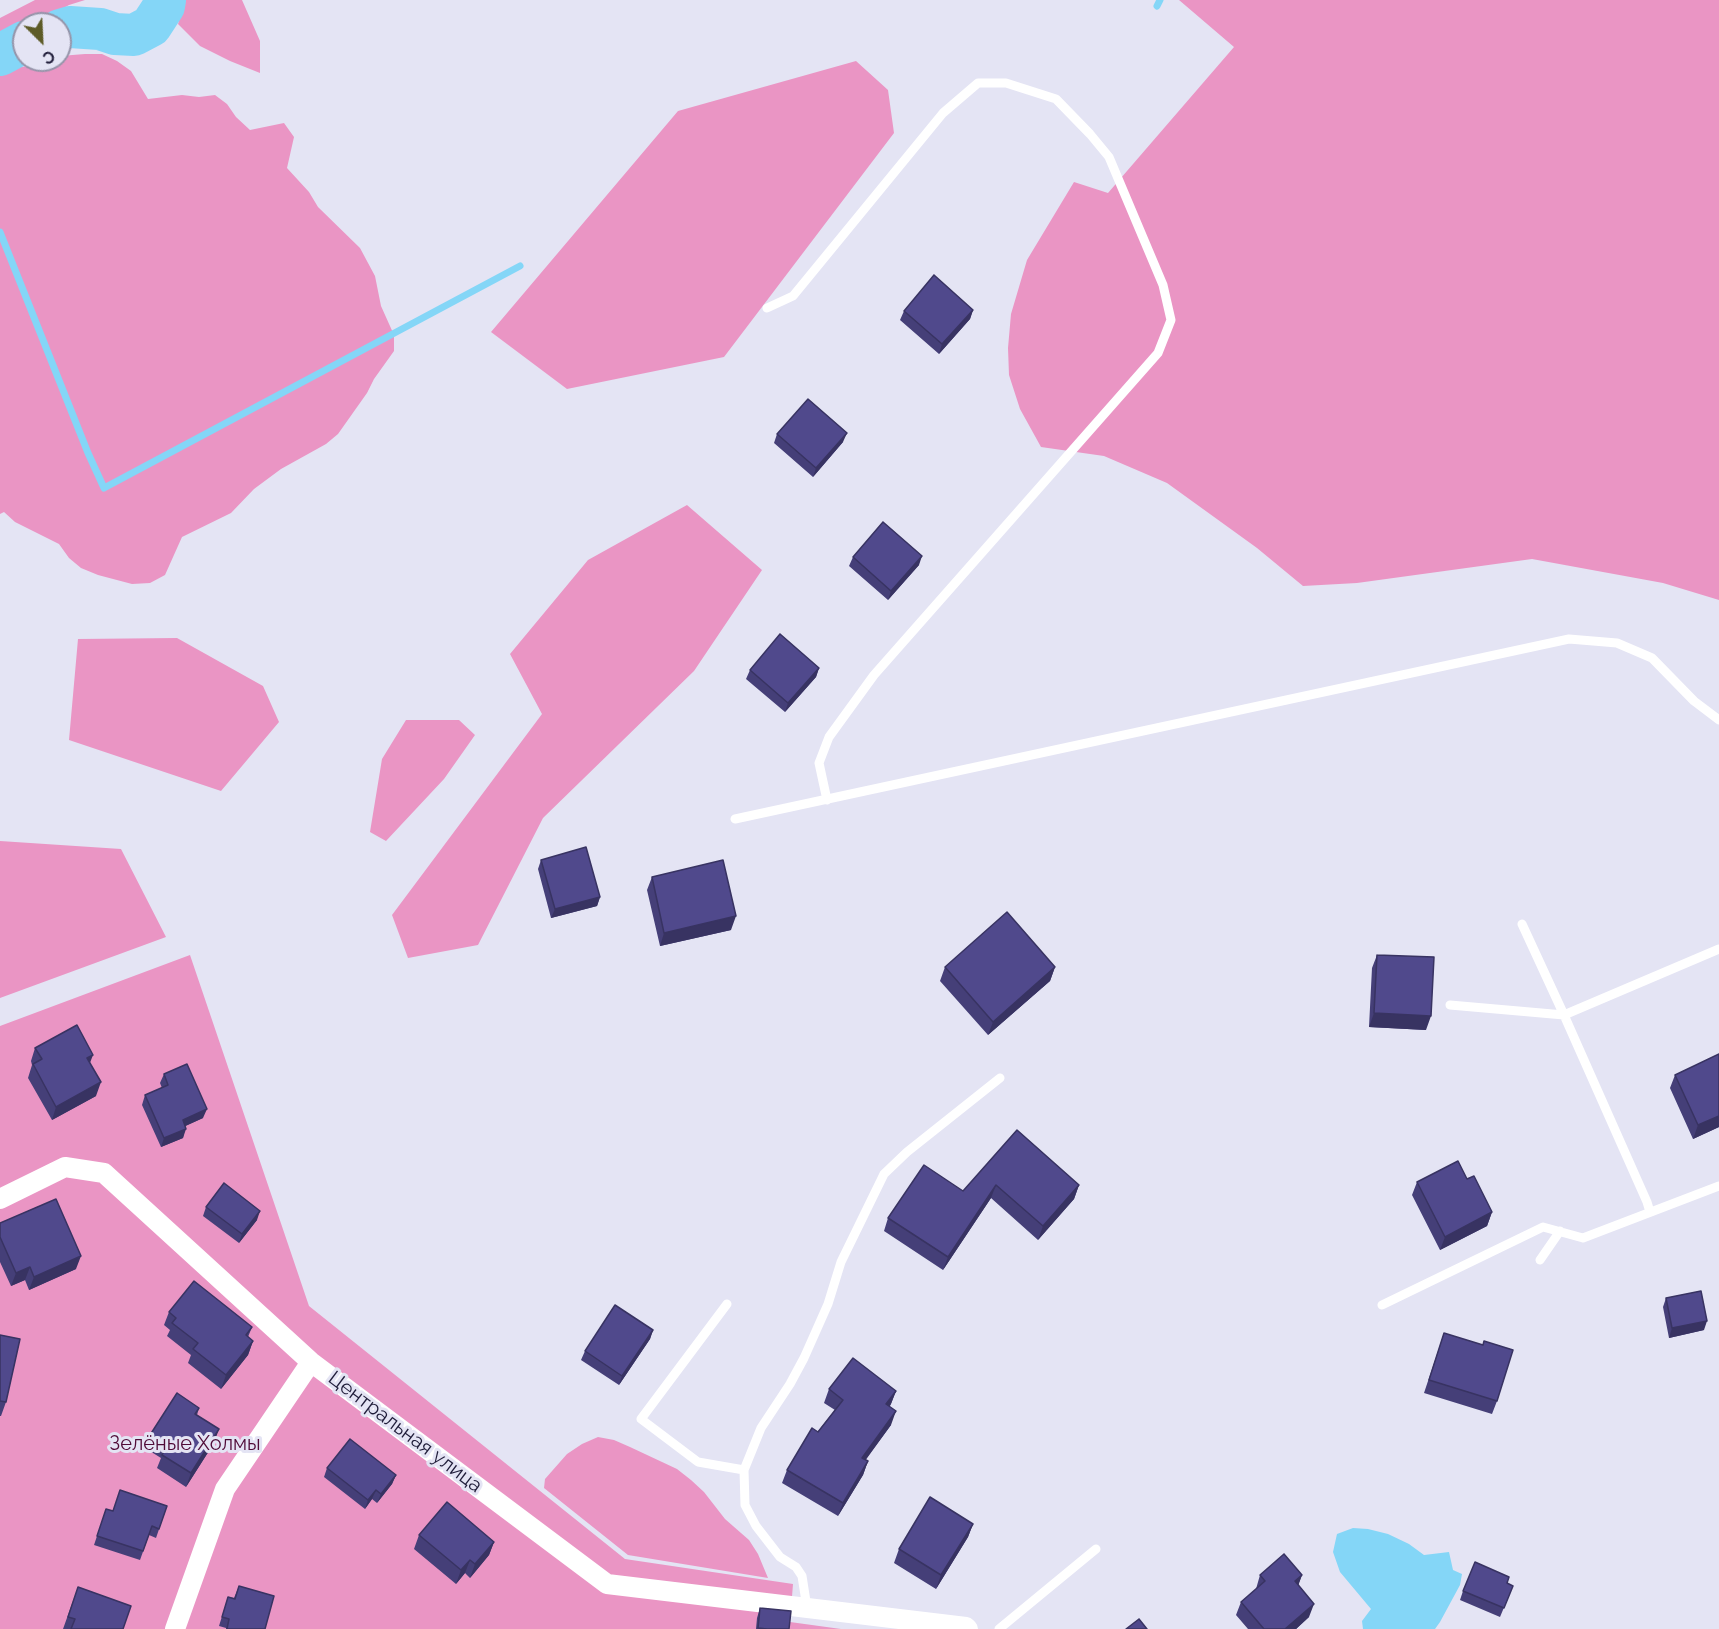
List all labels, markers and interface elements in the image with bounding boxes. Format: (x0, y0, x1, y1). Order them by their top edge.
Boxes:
north arrow (12, 12, 72, 72)
text: С (40, 46, 58, 68)
street label: Центральная улица (323, 1366, 487, 1498)
park label: Зелёные Холмы (109, 1432, 261, 1456)

